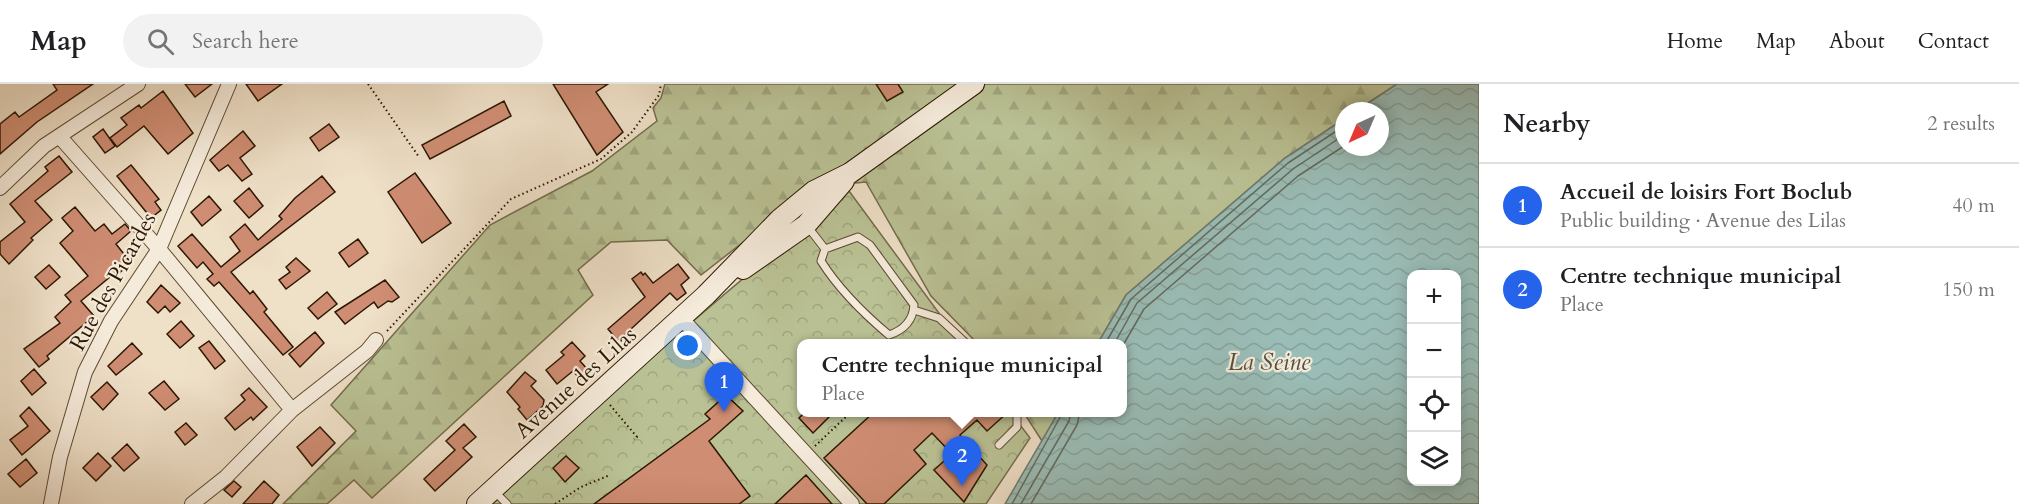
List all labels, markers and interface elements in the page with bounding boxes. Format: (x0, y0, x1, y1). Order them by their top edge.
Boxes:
search box (123, 14, 543, 68)
text: Map (30, 22, 87, 60)
icon: search (144, 25, 177, 58)
text: Search here (192, 26, 299, 56)
text: Home (1667, 27, 1723, 56)
text: Map (1756, 27, 1796, 56)
text: About (1829, 27, 1885, 56)
text: Contact (1918, 27, 1989, 56)
north arrow (1335, 102, 1389, 156)
text: Nearby (1503, 106, 1591, 141)
text: 2 results (1927, 110, 1995, 137)
text: Accueil de loisirs Fort Boclub (1560, 177, 1852, 207)
text: 1 (1517, 192, 1528, 219)
text: 40 m (1952, 192, 1995, 219)
street label: Rue des Picardes (62, 207, 163, 356)
text: Public building · Avenue des Lilas (1560, 207, 1846, 234)
text: Centre technique municipal (1560, 261, 1841, 291)
map controls (1407, 270, 1461, 486)
button: + (1407, 270, 1461, 324)
text: 2 (1517, 276, 1528, 303)
text: 150 m (1942, 276, 1995, 303)
text: Place (1560, 291, 1604, 318)
street label: Avenue des Lilas (508, 320, 643, 445)
button: − (1407, 324, 1461, 378)
your location (673, 331, 702, 360)
popup (797, 339, 1127, 417)
water label: La Seine (1228, 346, 1311, 379)
text: Centre technique municipal (821, 350, 1103, 380)
pin: 1 (704, 362, 744, 412)
button: locate (1407, 378, 1461, 432)
text: Place (821, 380, 865, 407)
button: layers (1407, 432, 1461, 486)
pin: 2 (942, 436, 982, 486)

